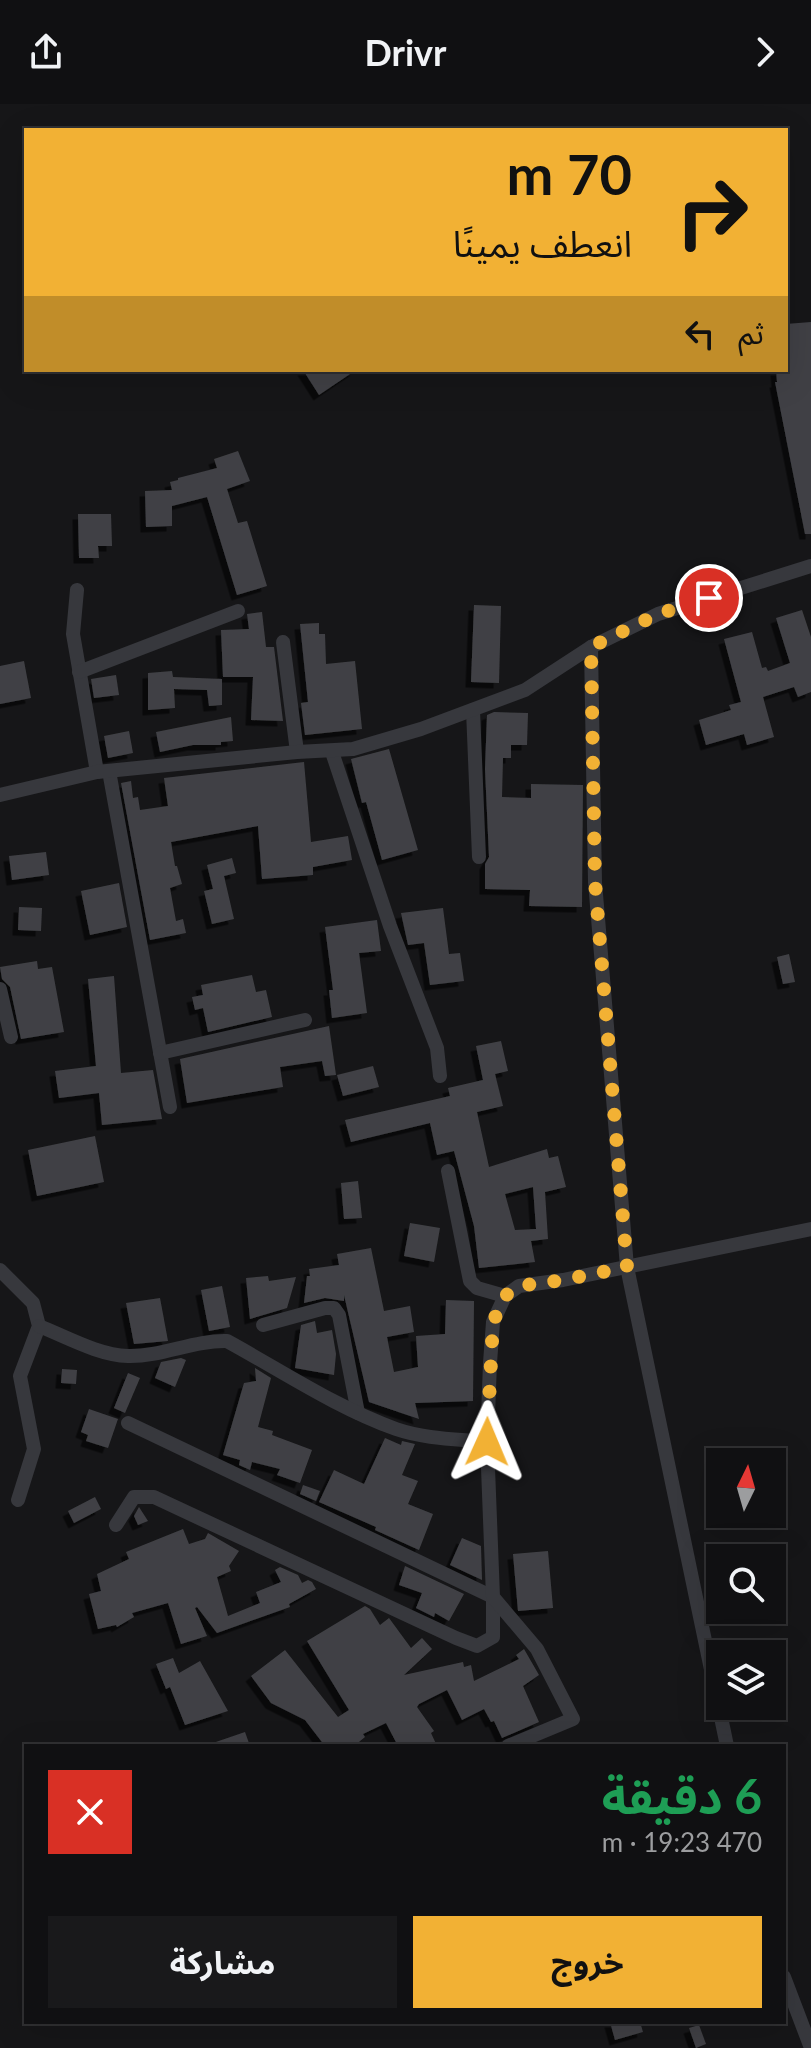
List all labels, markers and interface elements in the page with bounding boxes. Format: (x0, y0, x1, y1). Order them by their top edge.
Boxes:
icon: share (24, 30, 68, 74)
text: Drivr (364, 30, 447, 74)
icon: forward (743, 30, 787, 74)
text: 70 m (507, 140, 632, 207)
icon: right (660, 160, 764, 264)
text: انعطف يمينًا (453, 221, 632, 265)
icon: left (678, 312, 722, 356)
text: ثم (738, 314, 764, 350)
pin (675, 564, 743, 632)
icon: arrive (687, 576, 731, 620)
position arrow (445, 1400, 529, 1484)
north arrow (706, 1448, 786, 1528)
map controls (706, 1448, 786, 1720)
button: search (706, 1544, 786, 1624)
button: layers (706, 1640, 786, 1720)
text: 6 دقيقة (602, 1767, 762, 1824)
button: close (48, 1770, 132, 1854)
text: 470 m · 19:23 (602, 1826, 762, 1858)
button: مشاركة (48, 1916, 397, 2008)
button: خروج (413, 1916, 762, 2008)

